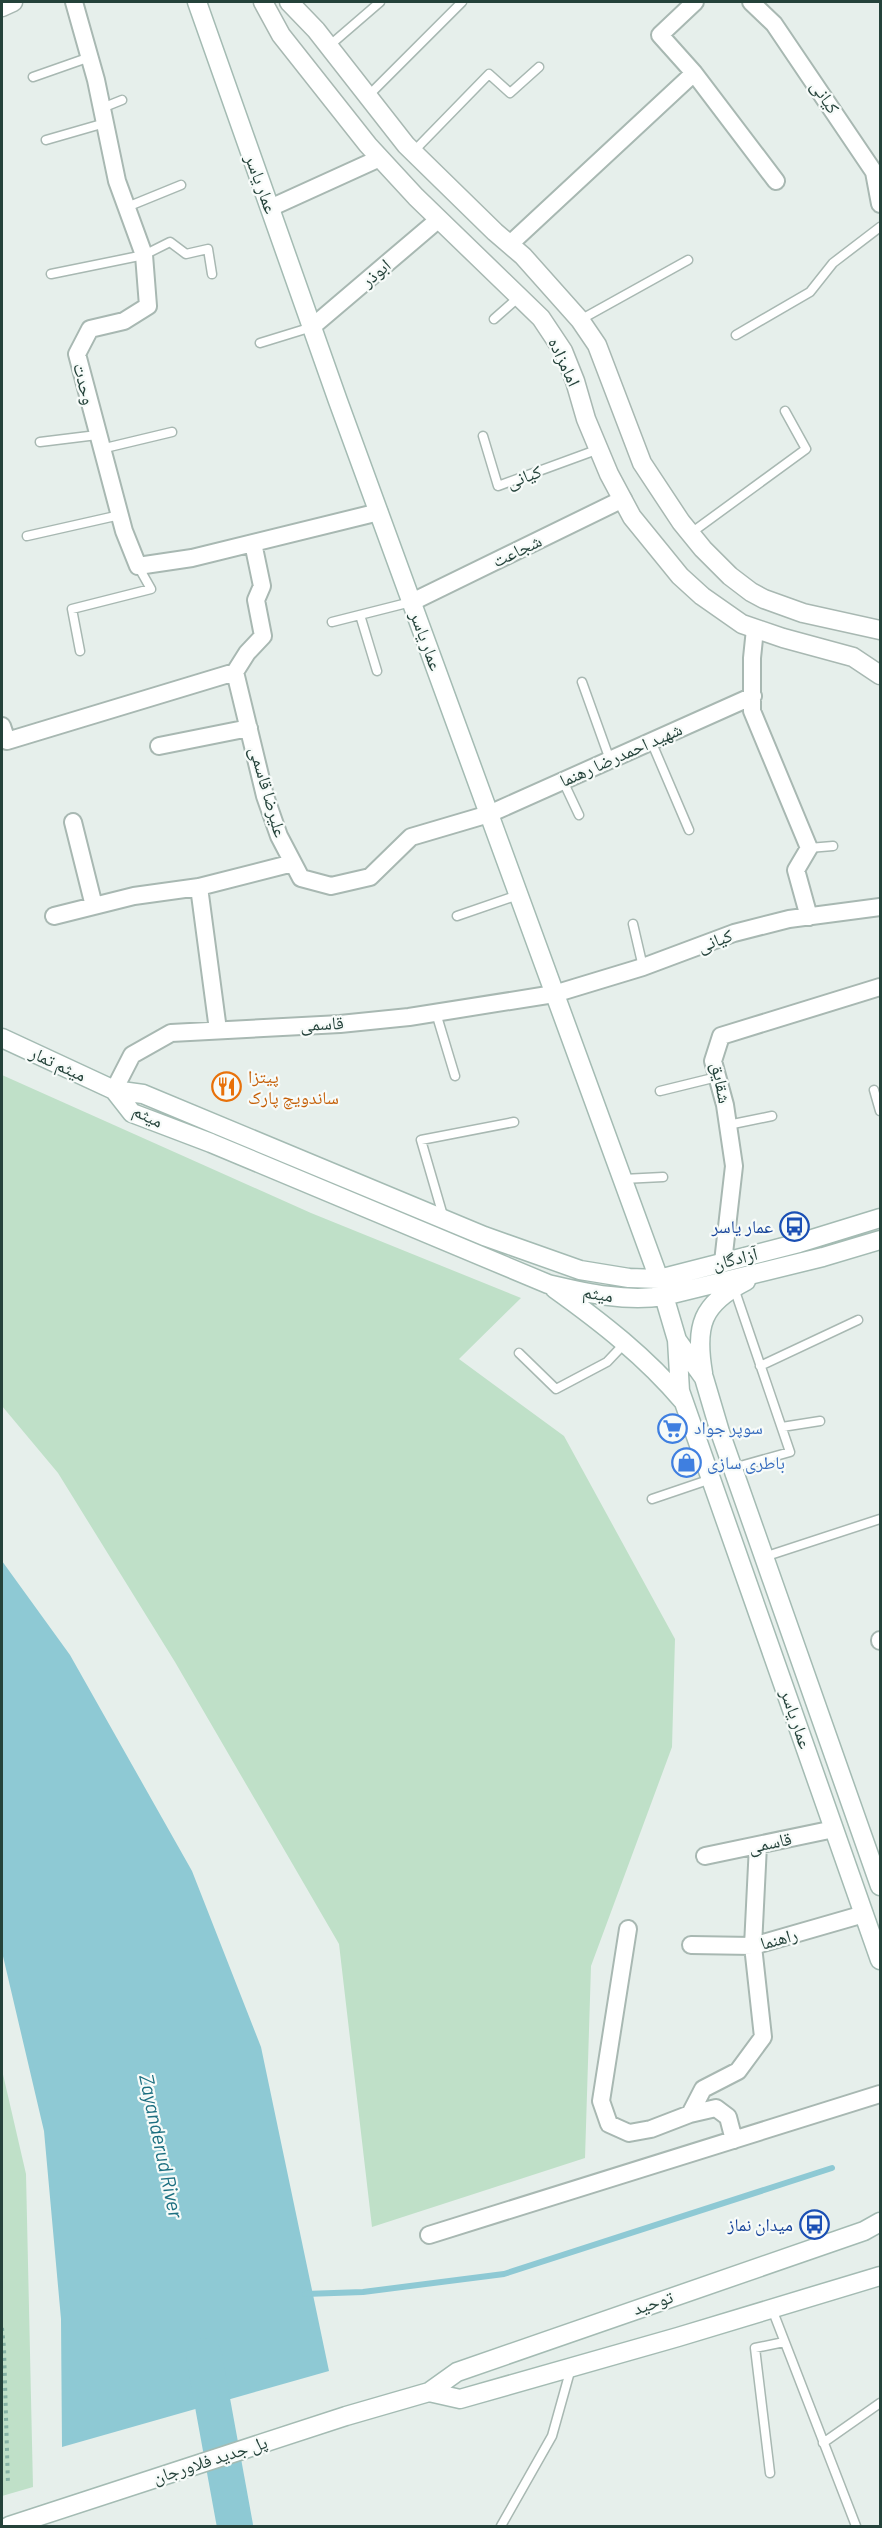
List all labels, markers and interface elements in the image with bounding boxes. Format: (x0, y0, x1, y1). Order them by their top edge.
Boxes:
street label: کیانی (806, 75, 845, 118)
street label: عمار یاسر (240, 150, 283, 216)
street label: ابوذر (355, 254, 395, 292)
street label: امامزاده (544, 334, 586, 390)
street label: وحدت (69, 361, 101, 407)
street label: کیانی (503, 459, 545, 493)
street label: شجاعت (488, 529, 545, 572)
street label: عمار یاسر (405, 607, 448, 673)
street label: شهید احمدرضا رهنما (556, 717, 685, 791)
street label: علیرضا قاسمی (245, 744, 292, 840)
street label: کیانی (694, 923, 736, 957)
street label: قاسمی (300, 1011, 344, 1036)
street label: میثم تمار (25, 1040, 90, 1087)
street label: شقایق (706, 1061, 737, 1105)
place label: پیتزا ساندویچ پارک (248, 1065, 339, 1110)
restaurant icon: پیتزا ساندویچ پارک (211, 1071, 243, 1103)
street label: میثم (129, 1098, 167, 1134)
bus stop icon: عمار یاسر (778, 1211, 810, 1243)
place label: عمار یاسر (711, 1215, 773, 1237)
street label: آزادگان (710, 1242, 760, 1275)
street label: میثم (581, 1280, 615, 1308)
supermarket icon: سوپر جواد (657, 1412, 689, 1444)
place label: سوپر جواد (694, 1416, 763, 1439)
shop icon: باطری سازی (670, 1447, 702, 1479)
place label: باطری سازی (707, 1451, 785, 1474)
street label: عمار یاسر (776, 1685, 817, 1751)
street label: قاسمی (746, 1827, 794, 1858)
street label: راهنما (758, 1922, 800, 1954)
water label: Zayanderud River (135, 2072, 189, 2221)
bus stop icon: میدان نماز (798, 2209, 830, 2241)
place label: میدان نماز (726, 2213, 793, 2236)
street label: توحید (630, 2285, 676, 2319)
street label: پل جدید فلاورجان (150, 2430, 270, 2489)

